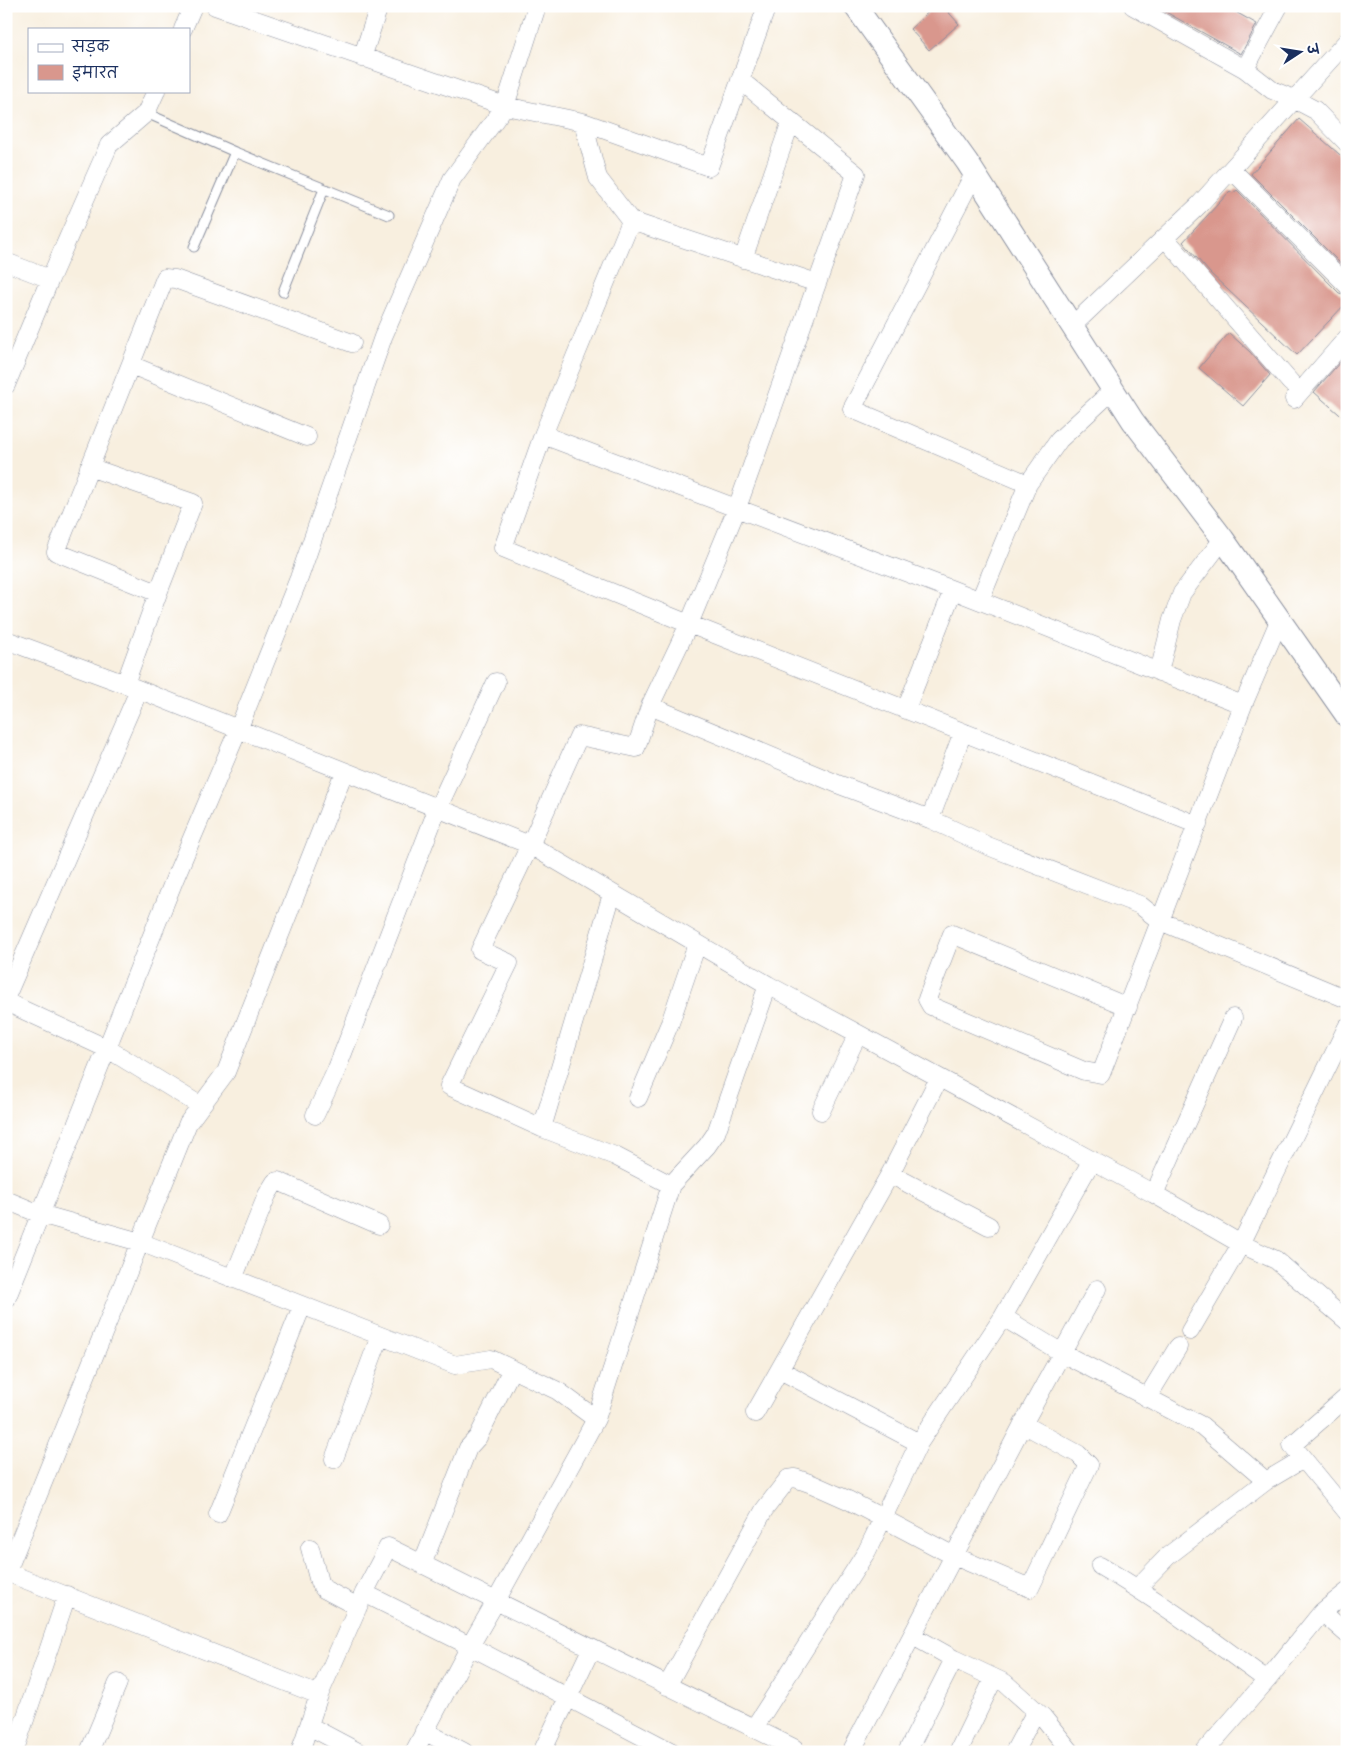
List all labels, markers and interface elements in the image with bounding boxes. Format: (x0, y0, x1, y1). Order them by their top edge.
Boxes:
legend (28, 28, 190, 92)
north arrow (1276, 28, 1326, 78)
text: सड़क (71, 36, 110, 57)
text: उ (1303, 41, 1324, 57)
text: इमारत (72, 62, 119, 82)

